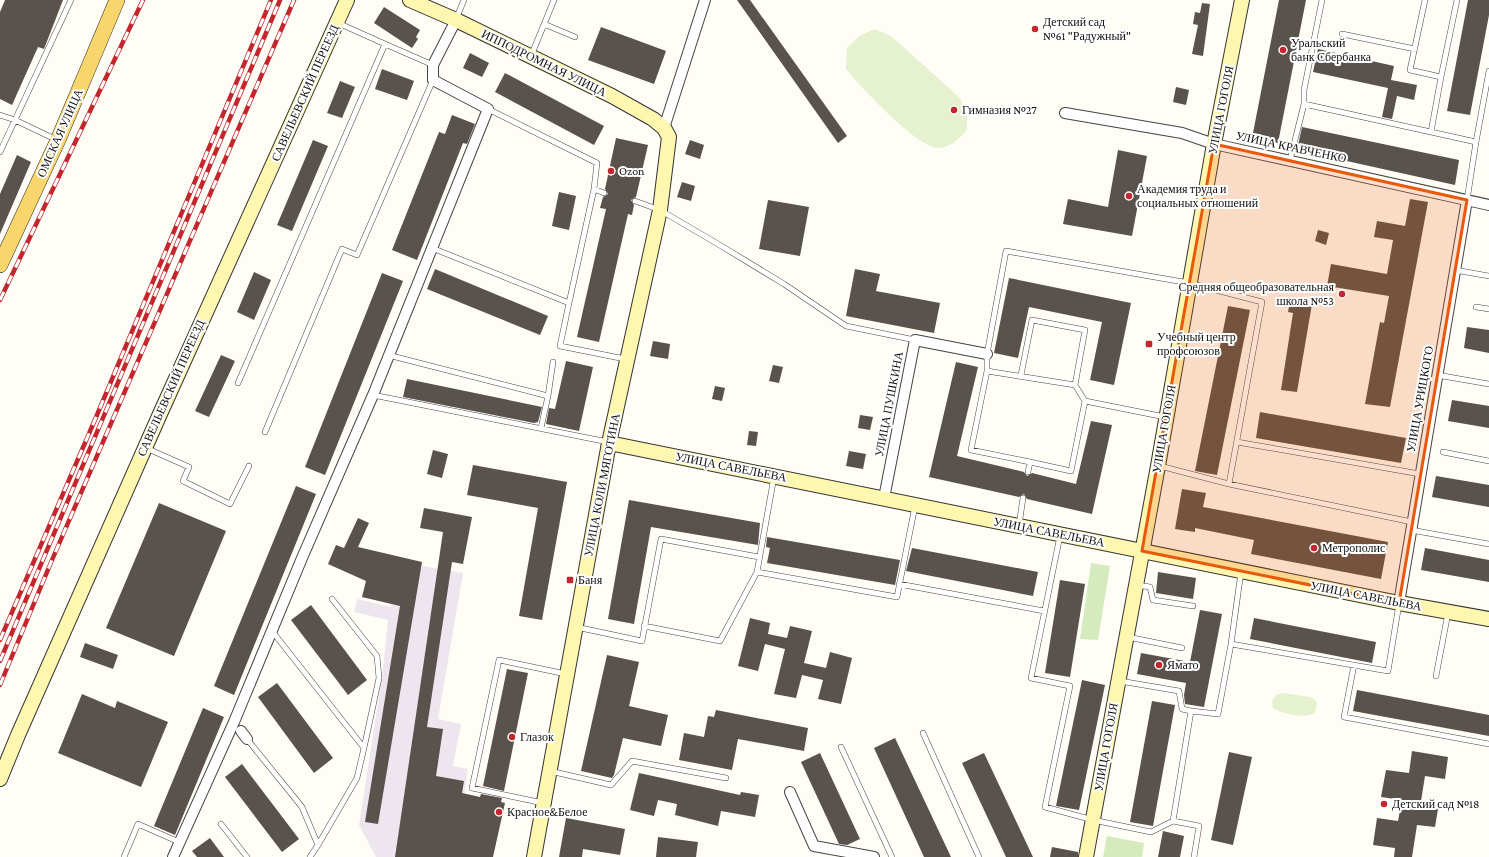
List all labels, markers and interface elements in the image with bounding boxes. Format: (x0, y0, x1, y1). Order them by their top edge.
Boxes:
place label: Детский сад №61 "Радужный" (1043, 15, 1131, 43)
street label: САВЕЛЬЕВСКИЙ ПЕРЕЕЗД (268, 22, 342, 164)
marker: Детский сад №61 "Радужный" (1030, 24, 1040, 34)
street label: ИППОДРОМНАЯ УЛИЦА (479, 27, 609, 100)
place label: Уральский банк Сбербанка (1291, 36, 1372, 64)
marker: Уральский банк Сбербанка (1278, 45, 1288, 55)
street label: УЛИЦА ГОГОЛЯ (1206, 65, 1236, 155)
street label: ОМСКАЯ УЛИЦА (34, 86, 86, 179)
place label: Гимназия №27 (962, 103, 1037, 117)
marker: Гимназия №27 (949, 105, 959, 115)
street label: УЛИЦА КРАВЧЕНКО (1234, 128, 1348, 166)
place label: Ozon (619, 164, 645, 178)
marker: Ozon (606, 166, 616, 176)
place label: Академия труда и социальных отношений (1137, 182, 1259, 210)
marker: Академия труда и социальных отношений (1124, 191, 1134, 201)
place label: Средняя общеобразовательная школа №53 (1178, 280, 1334, 308)
marker: Средняя общеобразовательная школа №53 (1337, 289, 1347, 299)
street label: САВЕЛЬЕВСКИЙ ПЕРЕЕЗД (134, 317, 208, 459)
place label: Учебный центр профсоюзов (1157, 330, 1236, 358)
marker: Учебный центр профсоюзов (1144, 339, 1154, 349)
street label: УЛИЦА УРИЦКОГО (1404, 344, 1436, 453)
street label: УЛИЦА ПУШКИНА (872, 350, 906, 458)
street label: УЛИЦА ГОГОЛЯ (1149, 384, 1179, 474)
street label: УЛИЦА КОЛИ МЯГОТИНА (581, 412, 623, 558)
street label: УЛИЦА САВЕЛЬЕВА (674, 449, 788, 485)
street label: УЛИЦА САВЕЛЬЕВА (992, 514, 1106, 550)
place label: Метрополис (1322, 541, 1385, 555)
marker: Метрополис (1309, 543, 1319, 553)
place label: Баня (578, 573, 603, 587)
marker: Баня (565, 575, 575, 585)
street label: УЛИЦА САВЕЛЬЕВА (1309, 578, 1423, 614)
place label: Ямато (1167, 658, 1199, 672)
marker: Ямато (1154, 660, 1164, 670)
street label: УЛИЦА ГОГОЛЯ (1091, 702, 1121, 792)
place label: Глазок (520, 730, 554, 744)
marker: Глазок (507, 732, 517, 742)
place label: Детский сад №18 (1392, 797, 1479, 811)
marker: Детский сад №18 (1379, 799, 1389, 809)
place label: Красное&Белое (507, 805, 588, 819)
marker: Красное&Белое (494, 807, 504, 817)

